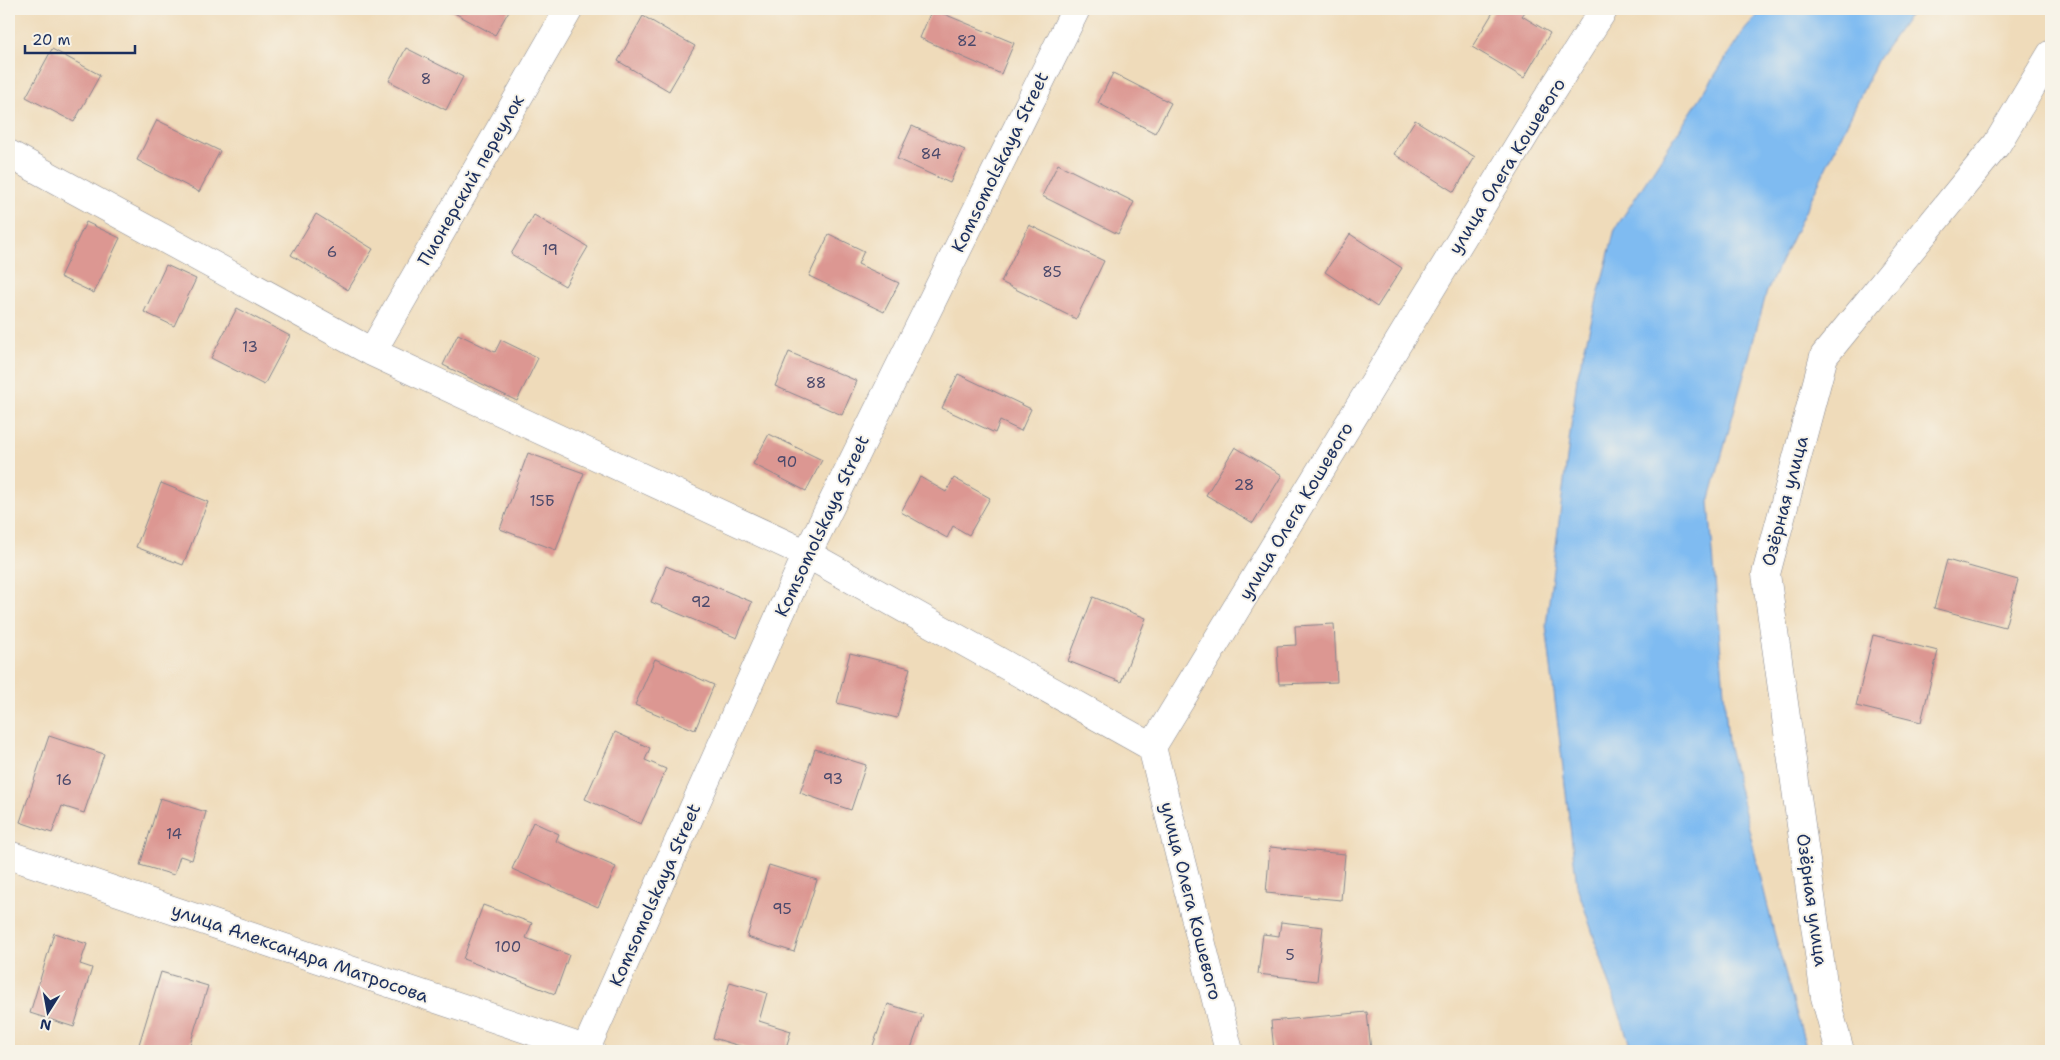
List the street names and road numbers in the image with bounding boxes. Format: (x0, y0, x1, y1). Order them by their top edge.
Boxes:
street label: Komsomolskaya Street (946, 68, 1054, 256)
street label: улица Олега Кошевого (1443, 73, 1571, 259)
street label: Пионерский переулок (412, 90, 530, 270)
street label: улица Олега Кошевого (1233, 418, 1359, 604)
street label: Komsomolskaya Street (769, 431, 875, 621)
street label: Озёрная улица (1756, 433, 1814, 569)
street label: улица Олега Кошевого (1155, 799, 1227, 1003)
street label: Komsomolskaya Street (604, 800, 706, 990)
street label: Озёрная улица (1791, 832, 1833, 968)
street label: улица Александра Матросова (168, 898, 432, 1008)

